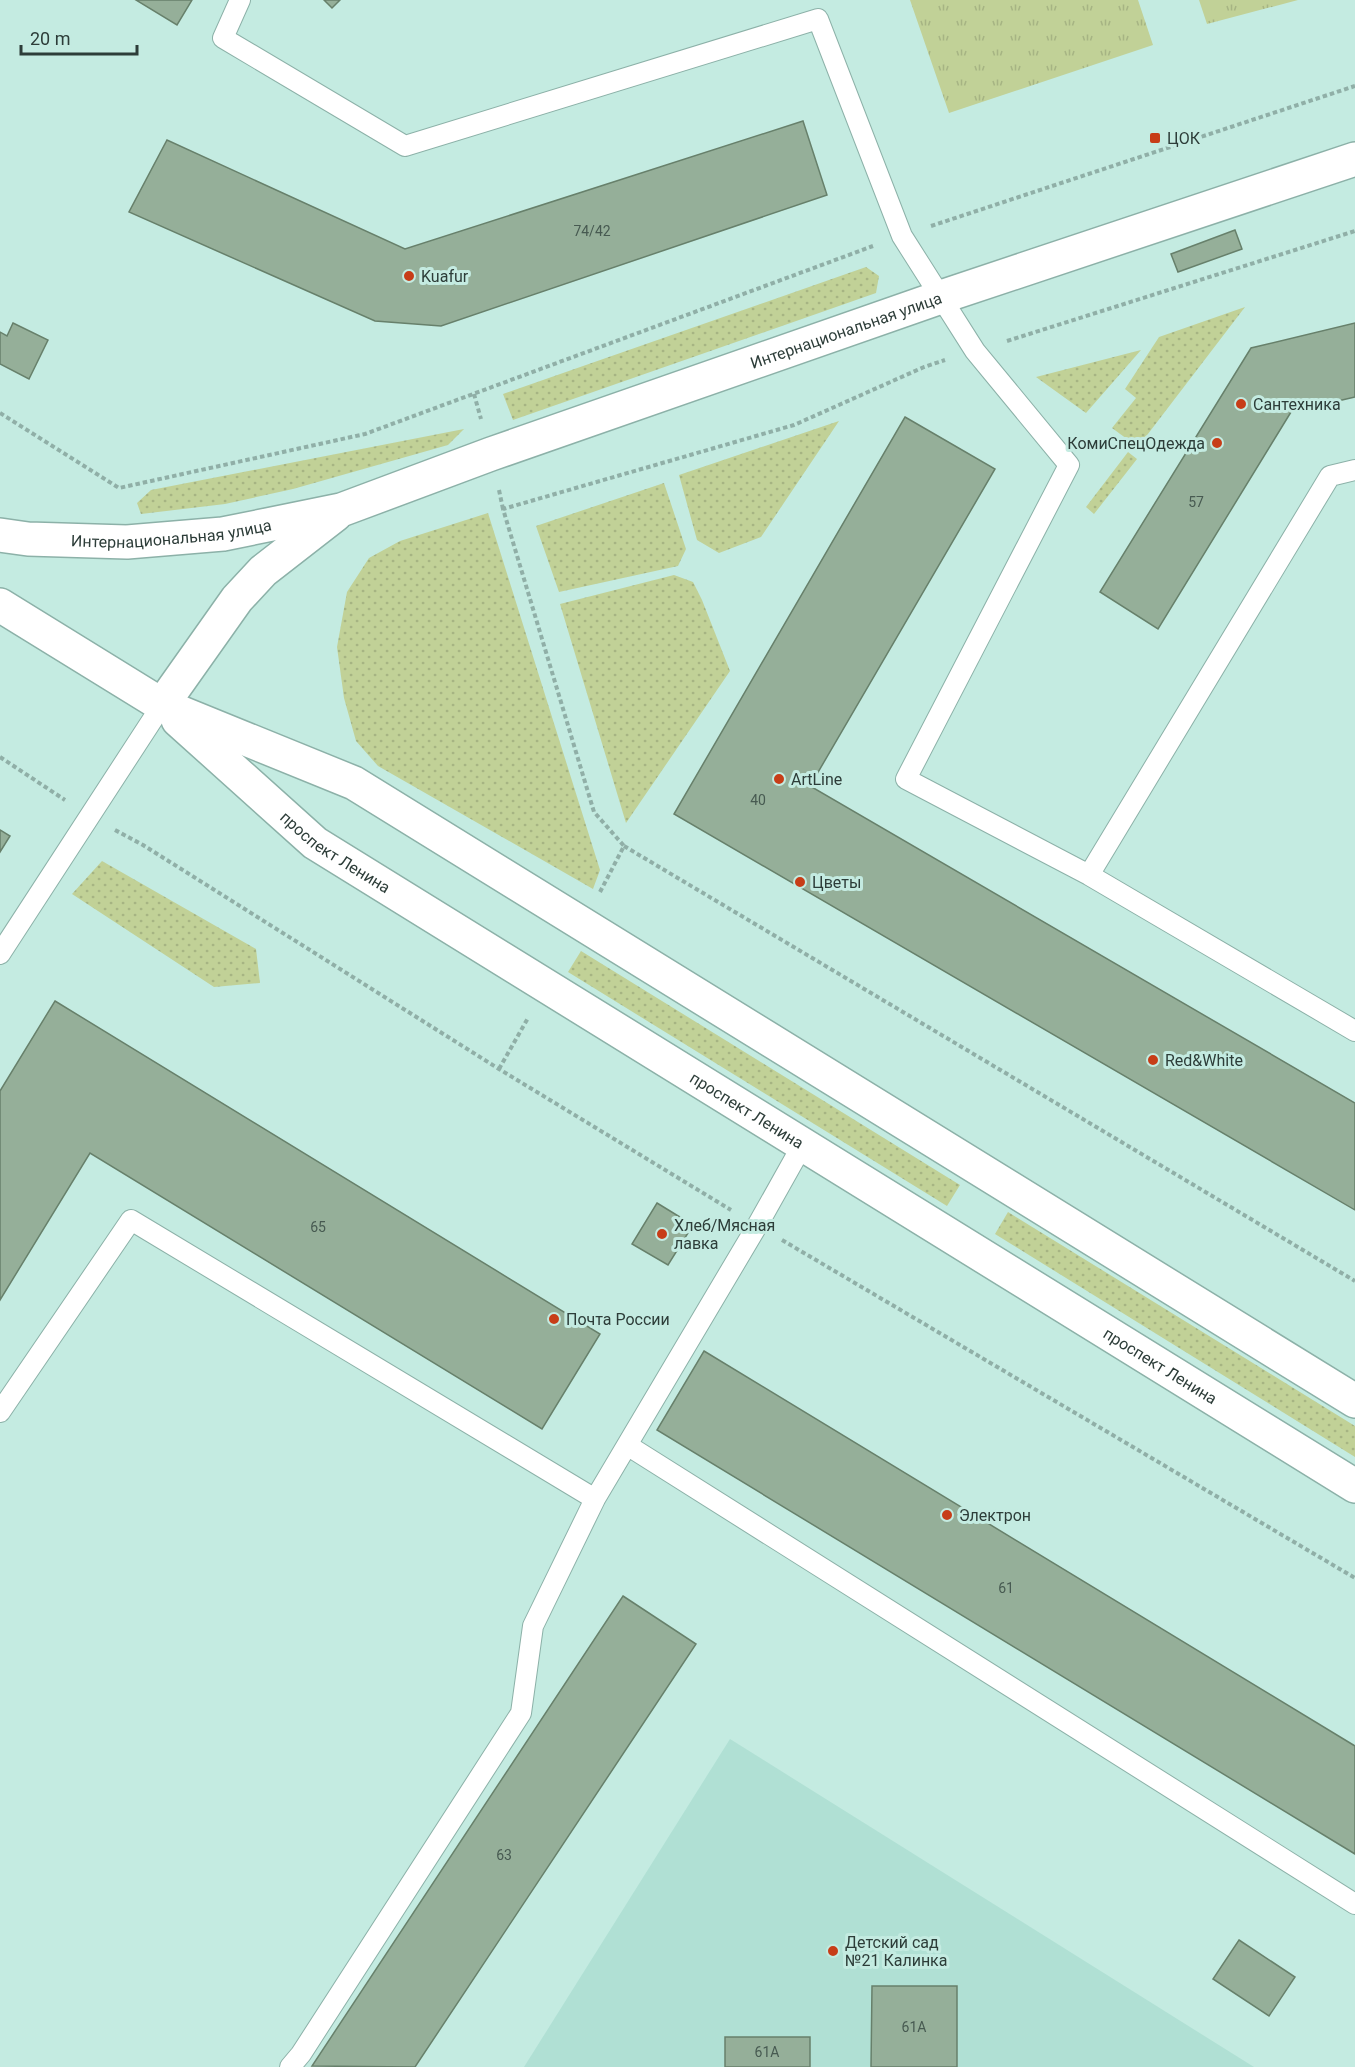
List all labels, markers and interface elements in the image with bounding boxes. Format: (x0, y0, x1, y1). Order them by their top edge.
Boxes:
scale bar (21, 18, 136, 56)
text: 20 m (30, 28, 70, 49)
place label: ЦОК (1167, 129, 1201, 148)
marker: ЦОК (1148, 131, 1162, 145)
house number: 74/42 (573, 223, 611, 239)
place label: Kuafur (421, 267, 469, 286)
marker: Kuafur (402, 269, 416, 283)
street label: Интернациональная улица (748, 288, 944, 372)
place label: Сантехника (1253, 395, 1341, 414)
marker: Сантехника (1234, 397, 1248, 411)
place label: КомиСпецОдежда (1067, 434, 1205, 453)
marker: КомиСпецОдежда (1210, 436, 1224, 450)
house number: 57 (1188, 494, 1204, 510)
street label: Интернациональная улица (71, 515, 273, 552)
place label: ArtLine (791, 770, 842, 789)
marker: ArtLine (772, 772, 786, 786)
house number: 40 (750, 792, 766, 808)
street label: проспект Ленина (277, 807, 394, 897)
place label: Цветы (812, 873, 861, 892)
marker: Цветы (793, 875, 807, 889)
place label: Red&White (1165, 1051, 1243, 1070)
marker: Red&White (1146, 1053, 1160, 1067)
street label: проспект Ленина (687, 1068, 807, 1152)
place label: Хлеб/Мясная лавка (674, 1216, 775, 1253)
house number: 65 (310, 1219, 326, 1235)
marker: Хлеб/Мясная лавка (655, 1227, 669, 1241)
place label: Почта России (566, 1310, 670, 1329)
marker: Почта России (547, 1312, 561, 1326)
street label: проспект Ленина (1100, 1323, 1221, 1408)
place label: Электрон (959, 1506, 1031, 1525)
marker: Электрон (940, 1508, 954, 1522)
house number: 61 (998, 1580, 1014, 1596)
house number: 63 (496, 1847, 512, 1863)
place label: Детский сад №21 Калинка (845, 1933, 947, 1970)
marker: Детский сад №21 Калинка (826, 1944, 840, 1958)
house number: 61А (902, 2019, 926, 2035)
house number: 61А (755, 2044, 779, 2060)

